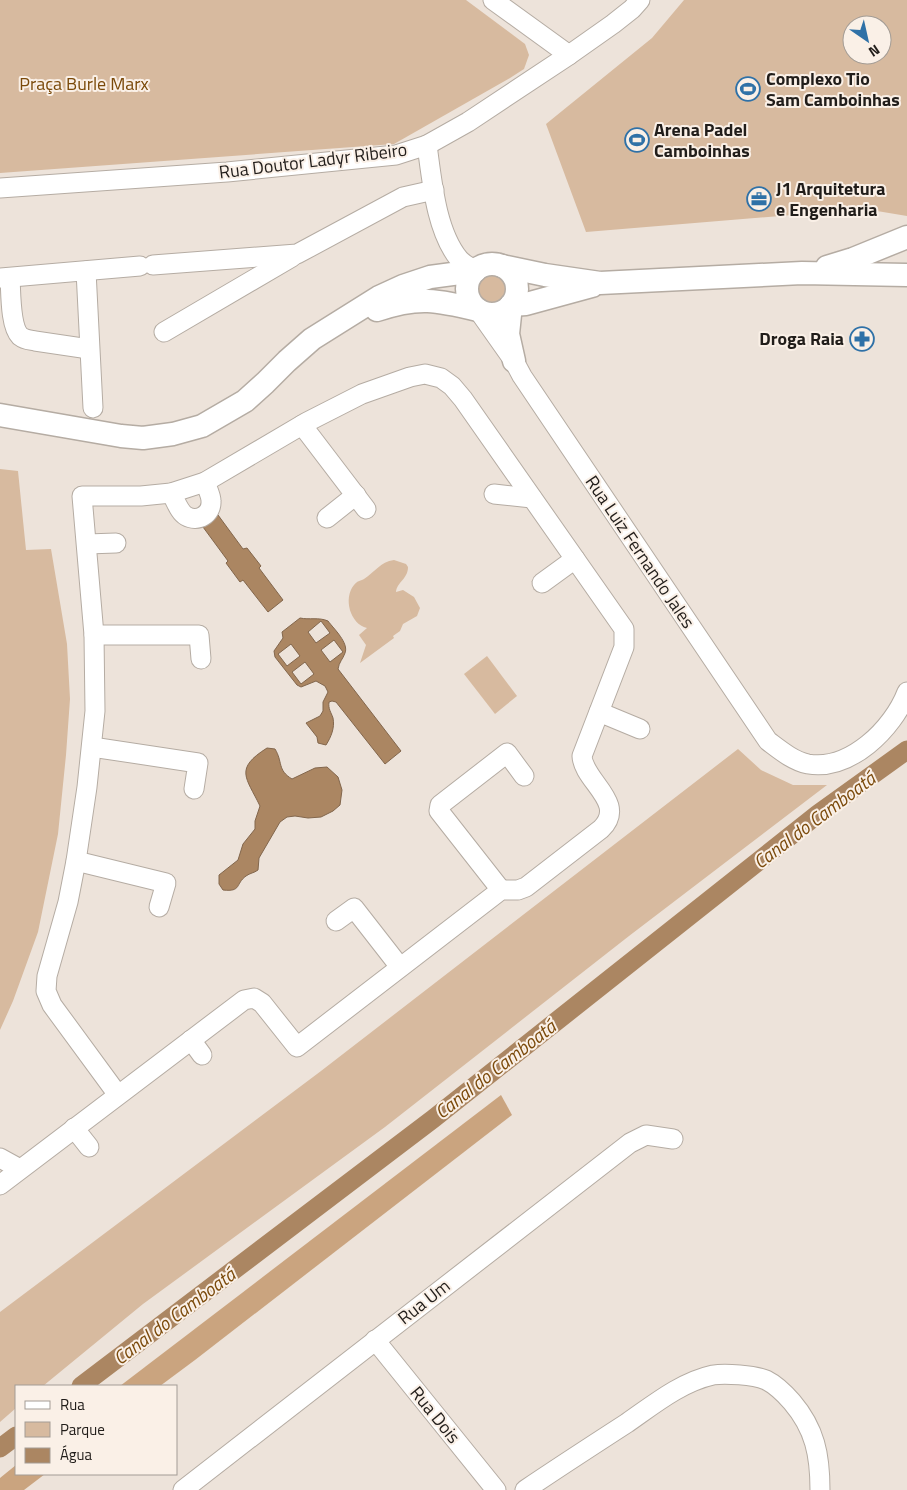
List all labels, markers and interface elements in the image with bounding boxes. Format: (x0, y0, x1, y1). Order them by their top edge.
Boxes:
north arrow (842, 15, 892, 65)
text: N (865, 40, 884, 63)
place label: Complexo Tio Sam Camboinhas (766, 65, 900, 113)
park label: Praça Burle Marx (19, 70, 149, 97)
sports icon: Complexo Tio Sam Camboinhas (735, 76, 761, 102)
place label: Arena Padel Camboinhas (654, 116, 750, 164)
sports icon: Arena Padel Camboinhas (624, 127, 650, 153)
street label: Rua Doutor Ladyr Ribeiro (217, 136, 409, 185)
place label: J1 Arquitetura e Engenharia (776, 175, 886, 223)
office icon: J1 Arquitetura e Engenharia (746, 186, 772, 212)
place label: Droga Raia (759, 325, 844, 352)
pharmacy icon: Droga Raia (849, 326, 875, 352)
street label: Rua Luiz Fernando Jales (579, 470, 702, 634)
water label: Canal do Camboatá (746, 763, 882, 875)
water label: Canal do Camboatá (428, 1011, 563, 1125)
water label: Canal do Camboatá (106, 1259, 242, 1371)
street label: Rua Um (392, 1272, 456, 1331)
street label: Rua Dois (404, 1380, 467, 1449)
legend (15, 1385, 178, 1475)
text: Rua (60, 1393, 85, 1416)
text: Parque (60, 1418, 105, 1441)
text: Água (60, 1443, 92, 1466)

